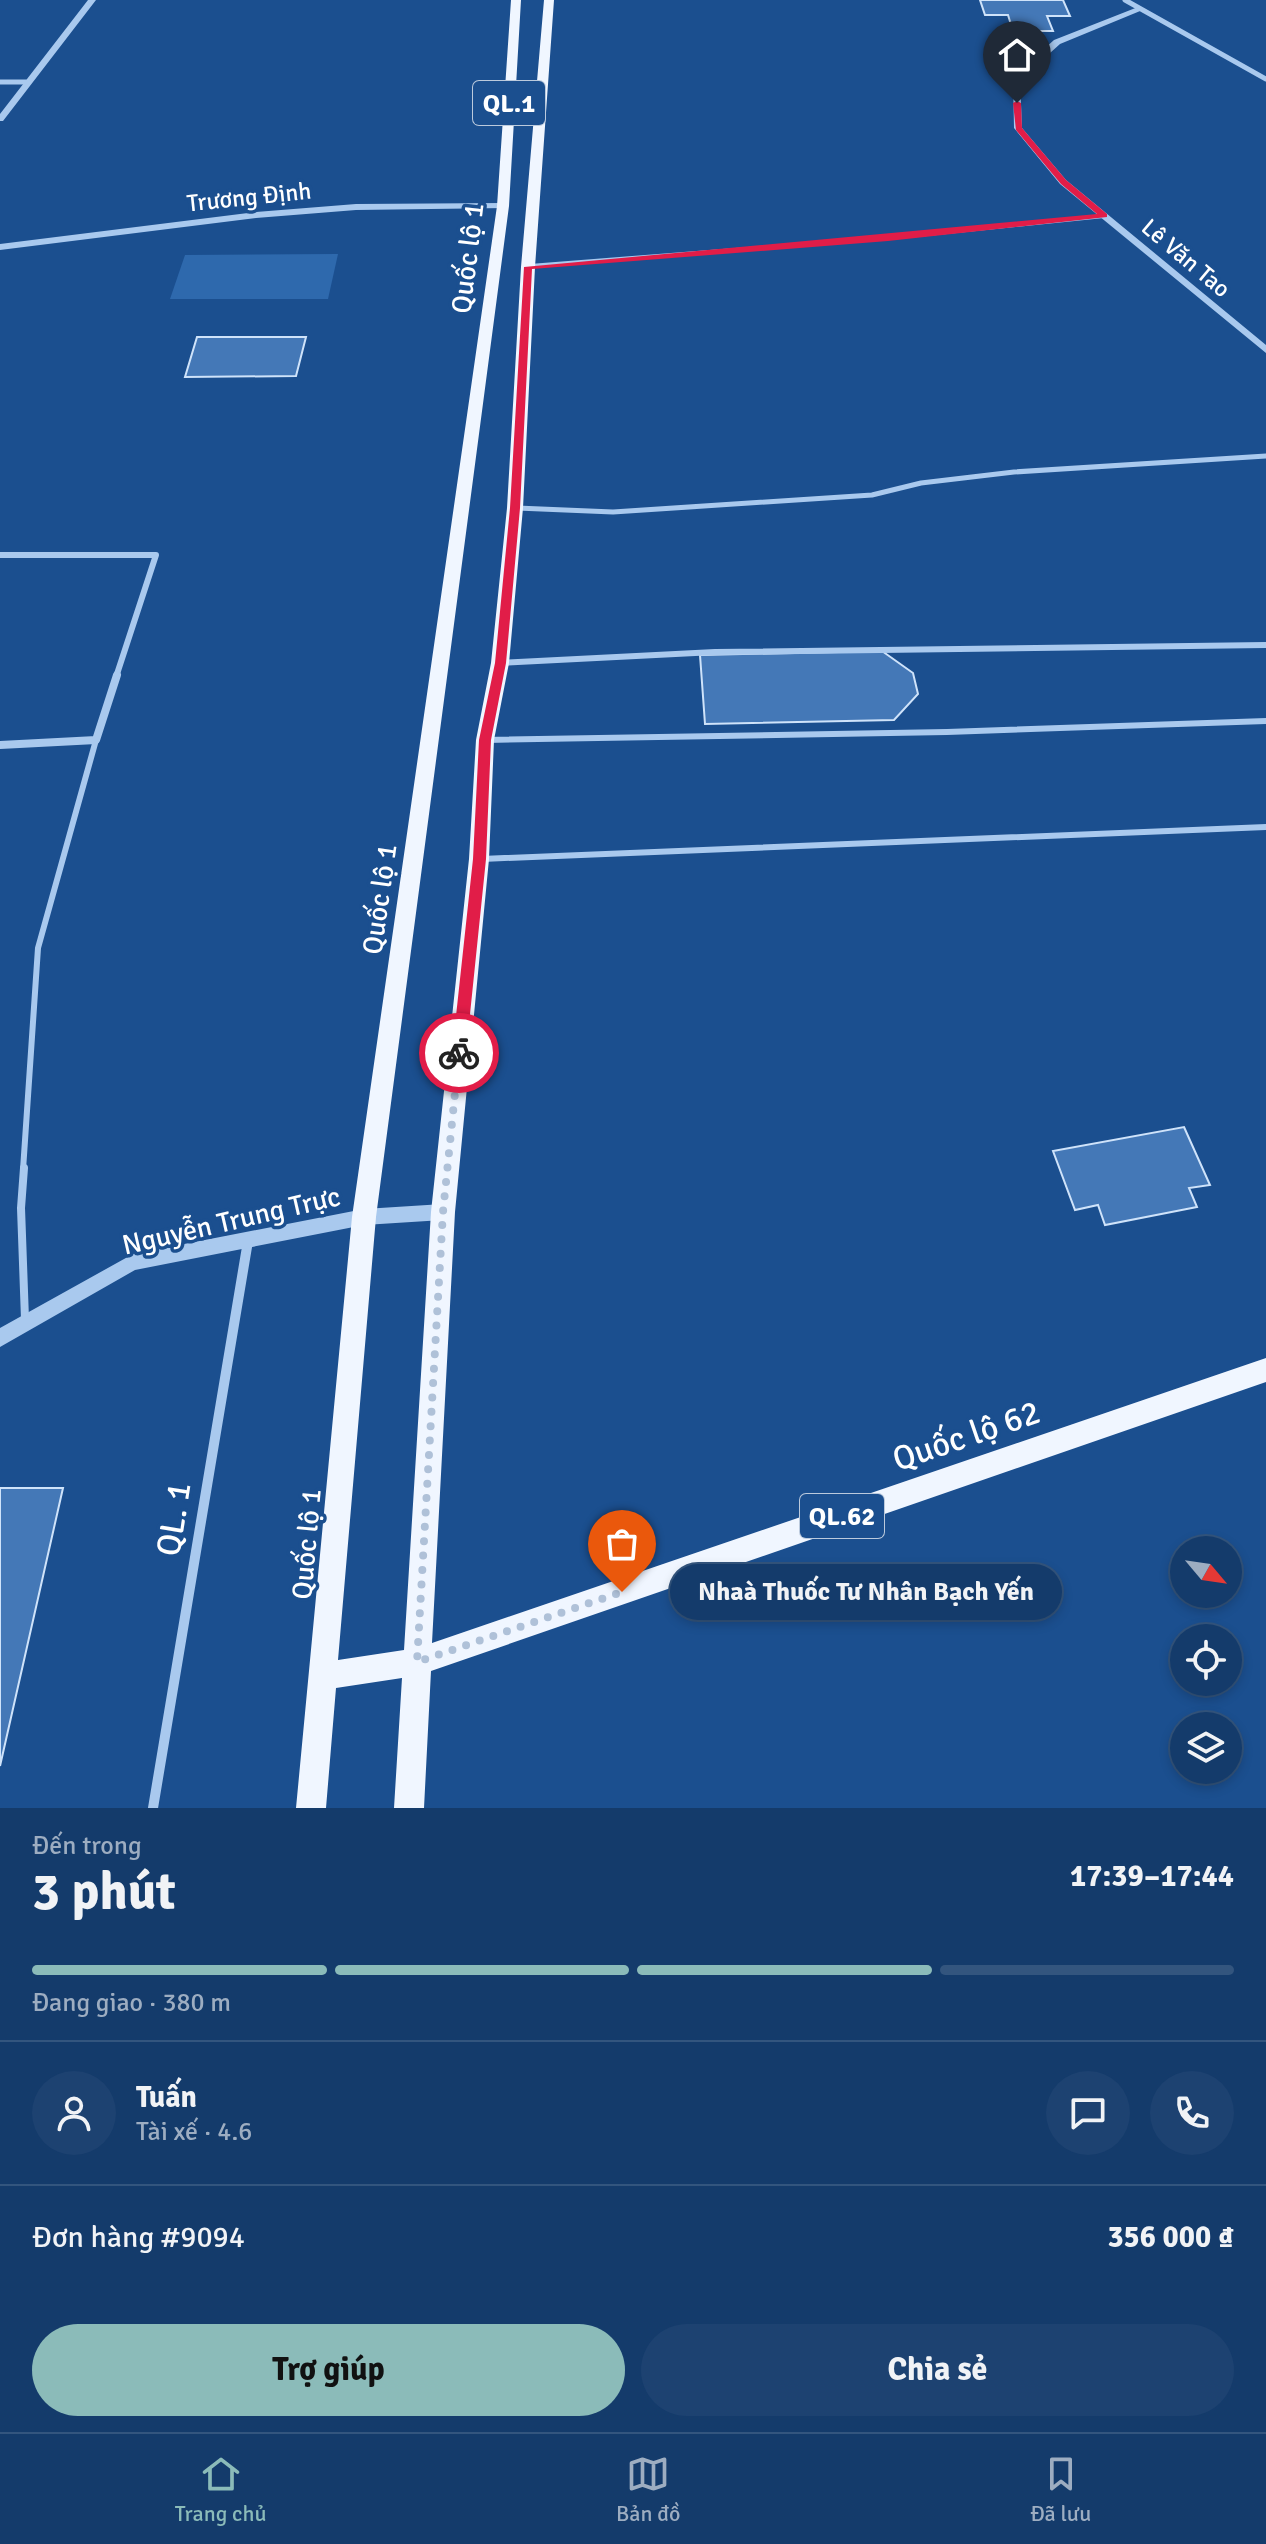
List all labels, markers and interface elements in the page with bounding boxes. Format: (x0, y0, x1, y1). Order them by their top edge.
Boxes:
pin (983, 21, 1051, 103)
icon: home (995, 33, 1039, 77)
road number: QL.1 (473, 81, 545, 125)
street label: Trương Định (185, 176, 313, 218)
street label: Quốc lộ 1 (444, 201, 492, 315)
street label: Lê Văn Tao (1135, 212, 1237, 304)
street label: Quốc lộ 1 (355, 842, 405, 957)
courier (419, 1013, 499, 1093)
icon: bike (437, 1031, 481, 1075)
street label: Nguyễn Trung Trực (119, 1179, 344, 1263)
street label: Quốc lộ 62 (887, 1391, 1046, 1481)
street label: QL. 1 (147, 1479, 201, 1559)
street label: Quốc lộ 1 (285, 1487, 329, 1601)
road number: QL.62 (800, 1494, 884, 1538)
pin (588, 1510, 656, 1592)
icon: bag (600, 1522, 644, 1566)
north arrow (1170, 1536, 1242, 1608)
map controls (1170, 1536, 1242, 1784)
callout: Nhaà Thuốc Tư Nhân Bạch Yến (670, 1564, 1062, 1620)
text: Nhaà Thuốc Tư Nhân Bạch Yến (698, 1576, 1034, 1608)
button: locate (1170, 1624, 1242, 1696)
button: layers (1170, 1712, 1242, 1784)
text: Đến trong (32, 1830, 142, 1862)
text: 17:39–17:44 (1070, 1858, 1234, 1895)
text: 3 phút (32, 1860, 176, 1924)
text: Đang giao · 380 m (32, 1987, 231, 2019)
button: person (32, 2071, 116, 2155)
button: chat (1046, 2071, 1130, 2155)
button: phone (1150, 2071, 1234, 2155)
text: Tuấn (136, 2079, 197, 2116)
text: Tài xế · 4.6 (136, 2116, 252, 2148)
text: Đơn hàng #9094 (32, 2219, 245, 2256)
text: 356 000 ₫ (1107, 2219, 1234, 2256)
button: Trợ giúp (32, 2324, 625, 2416)
button: Chia sẻ (641, 2324, 1234, 2416)
tab: Trang chủ (175, 2452, 266, 2527)
tab: Bản đồ (616, 2452, 681, 2527)
tab: Đã lưu (1030, 2452, 1091, 2527)

